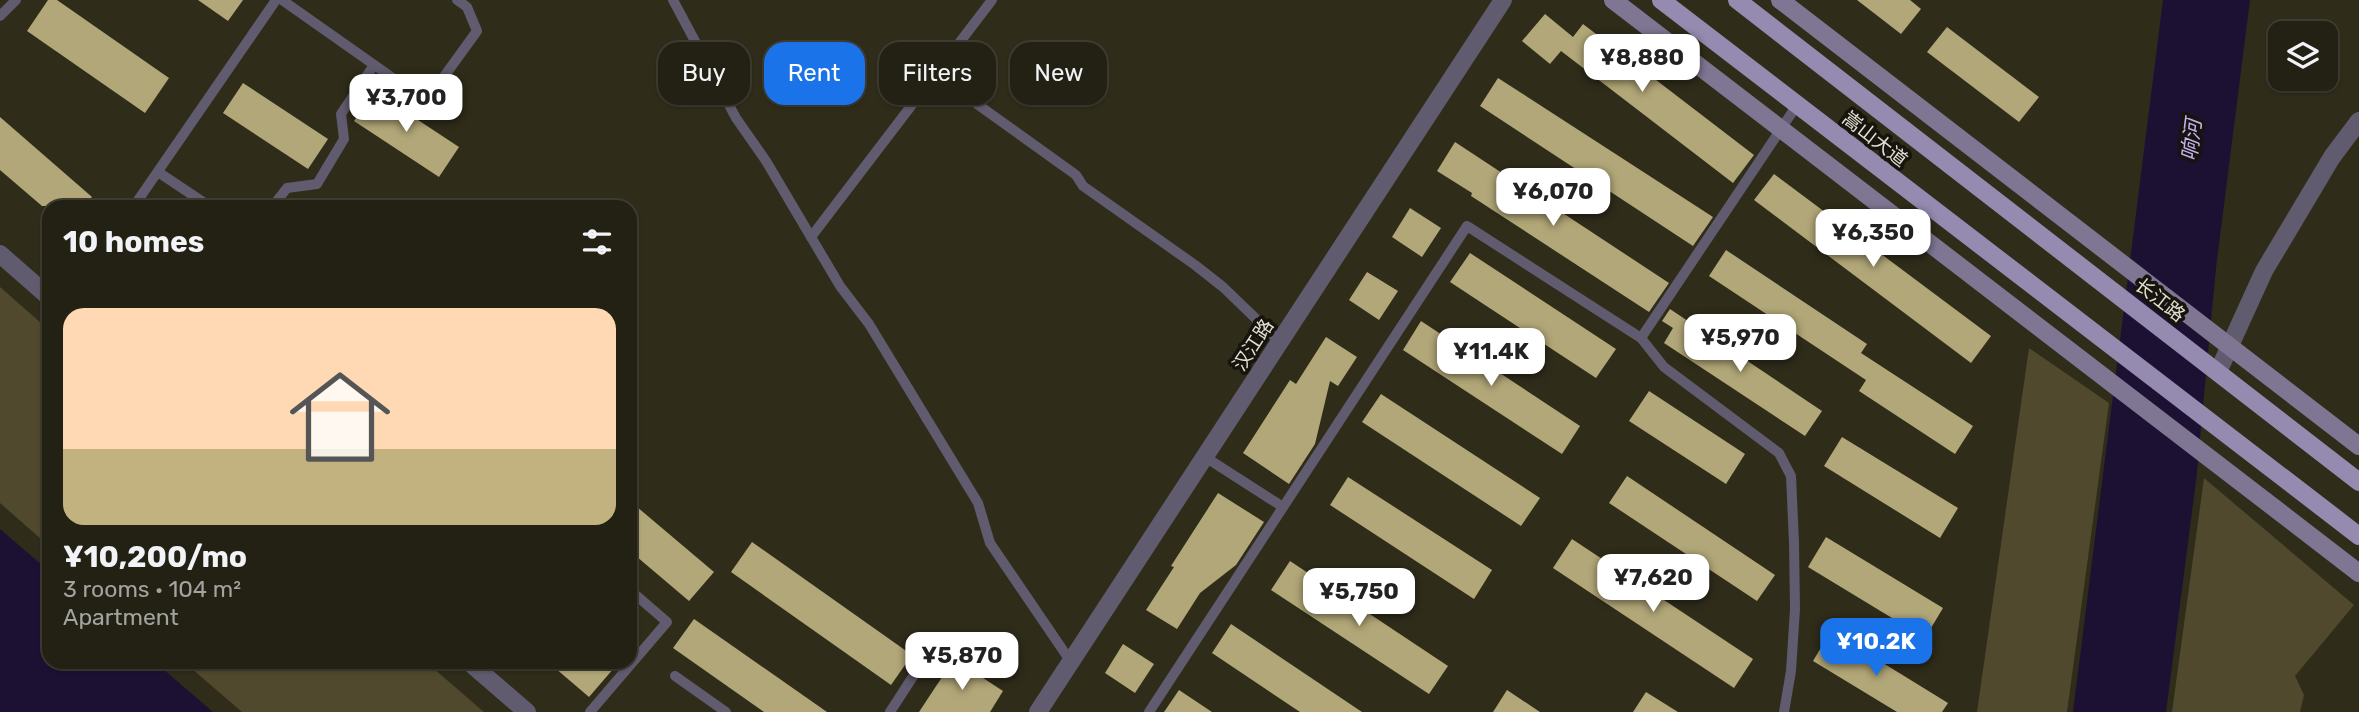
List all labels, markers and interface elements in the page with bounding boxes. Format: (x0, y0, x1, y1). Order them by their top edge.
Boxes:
map controls (2268, 21, 2338, 91)
button: layers (2268, 21, 2338, 91)
pin: ¥8,880 (1585, 34, 1699, 94)
chip: Buy (658, 42, 750, 105)
chip: Rent (764, 42, 865, 105)
chip: Filters (879, 42, 996, 105)
chip: New (1010, 42, 1107, 105)
text: ¥8,880 (1600, 43, 1684, 71)
pin: ¥3,700 (349, 74, 463, 134)
text: ¥3,700 (365, 83, 447, 111)
street label: 嵩山大道 (1838, 107, 1912, 171)
water label: 响河 (2176, 114, 2206, 162)
pin: ¥6,070 (1496, 168, 1610, 228)
text: ¥6,070 (1512, 177, 1594, 205)
pin: ¥6,350 (1816, 210, 1930, 269)
text: ¥6,350 (1832, 218, 1914, 246)
icon: filters (578, 223, 616, 261)
text: 10 homes (63, 224, 204, 260)
street label: 长江路 (2130, 273, 2190, 327)
pin: ¥5,970 (1683, 314, 1797, 374)
street label: 汉江路 (1228, 315, 1278, 375)
text: ¥5,970 (1700, 323, 1780, 351)
pin: ¥11.4K (1434, 328, 1548, 388)
text: ¥11.4K (1453, 337, 1529, 365)
icon: home (277, 354, 403, 480)
text: ¥10,200/mo (63, 539, 247, 575)
pin: ¥7,620 (1596, 554, 1710, 614)
text: ¥7,620 (1613, 563, 1693, 591)
pin: ¥5,750 (1302, 568, 1416, 628)
text: 3 rooms · 104 m² (63, 575, 241, 603)
text: ¥5,750 (1319, 577, 1399, 605)
text: Apartment (63, 603, 179, 631)
pin: ¥10.2K (1819, 618, 1933, 678)
text: ¥10.2K (1836, 627, 1916, 655)
pin: ¥5,870 (905, 632, 1019, 692)
text: ¥5,870 (921, 641, 1003, 669)

